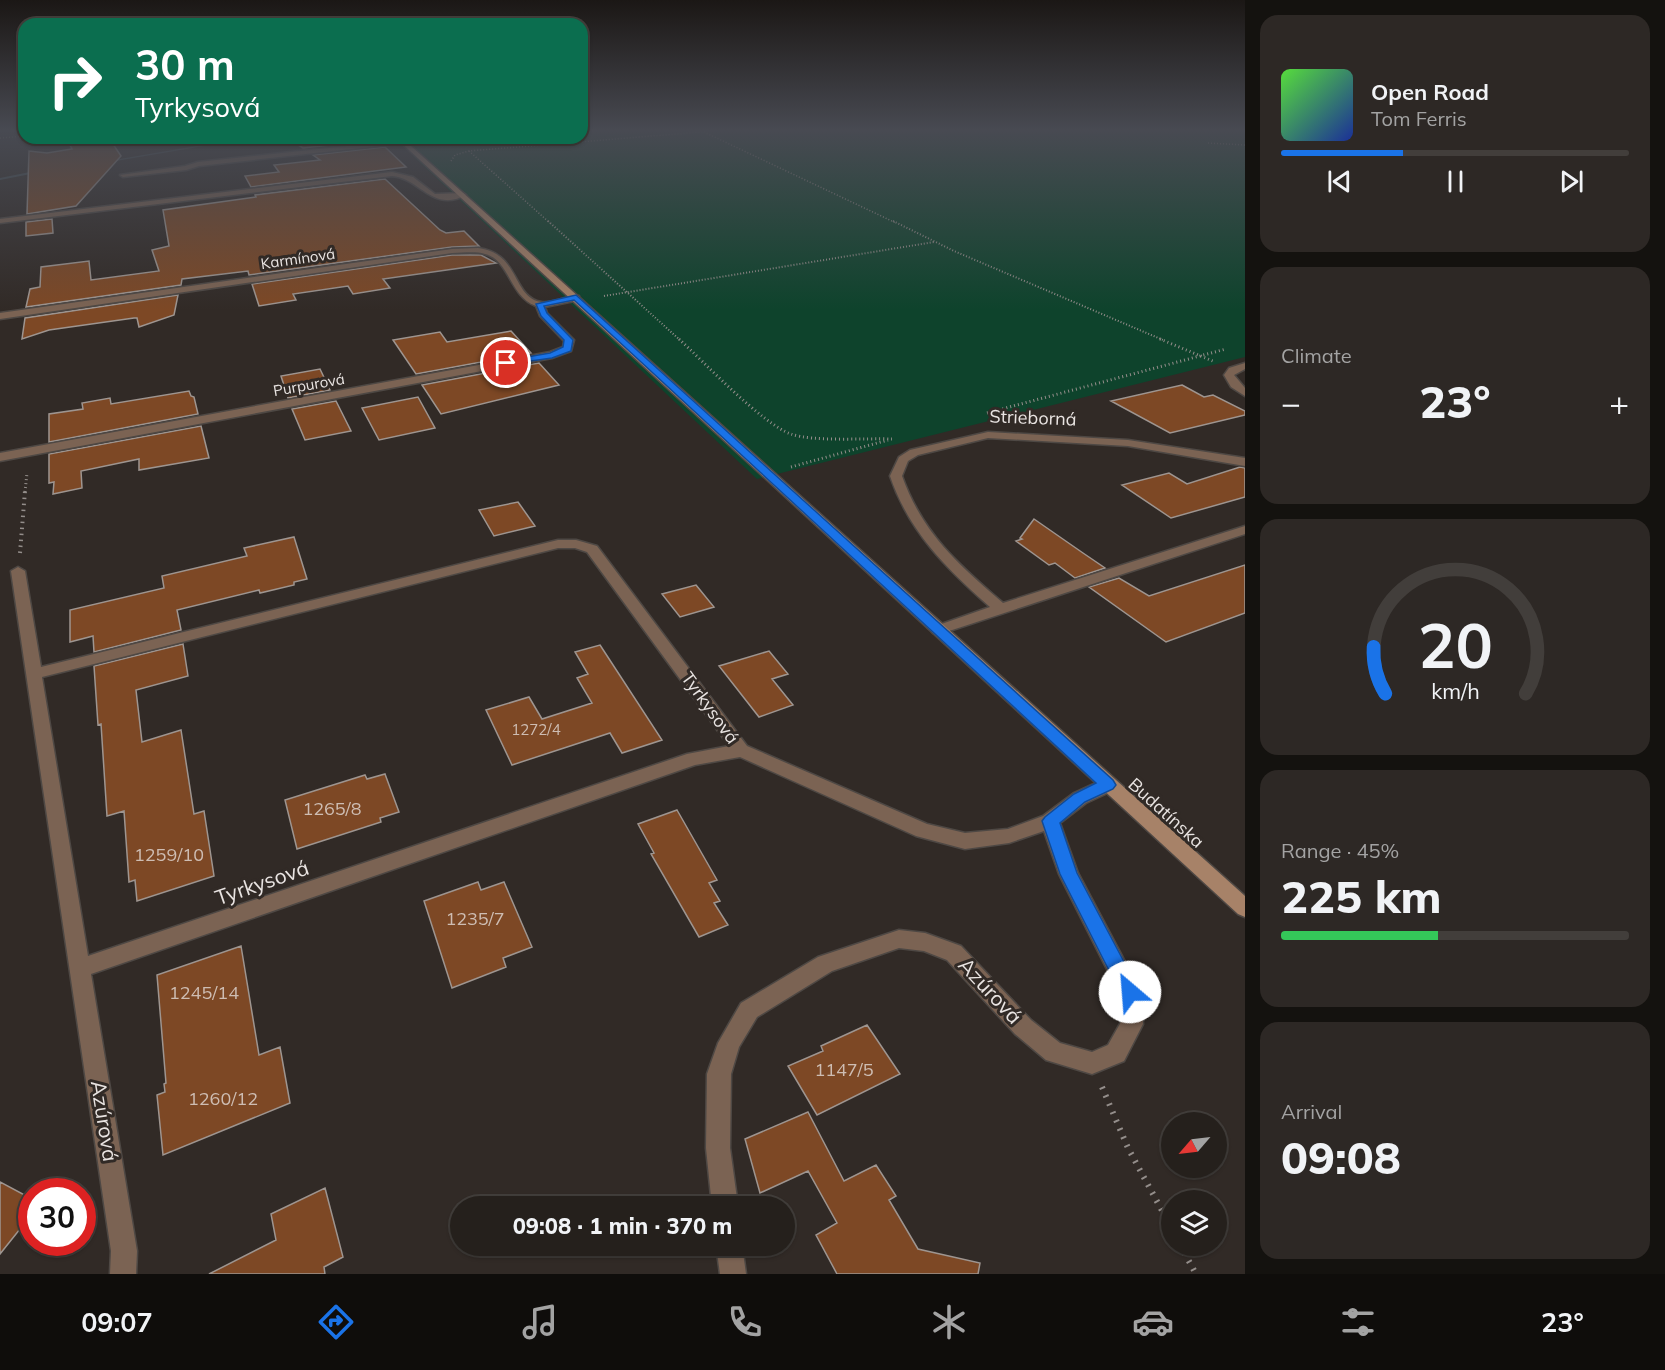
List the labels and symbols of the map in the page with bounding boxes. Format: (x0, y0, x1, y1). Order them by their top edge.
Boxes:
street label: Karmínová (260, 244, 336, 273)
pin (480, 337, 531, 388)
street label: Purpurová (272, 369, 346, 400)
street label: Strieborná (989, 404, 1077, 431)
street label: Tyrkysová (677, 667, 744, 748)
house number: 1272/4 (511, 720, 561, 739)
street label: Budatínska (1124, 773, 1209, 853)
house number: 1265/8 (302, 797, 362, 820)
house number: 1259/10 (134, 843, 204, 866)
street label: Tyrkysová (211, 854, 312, 910)
house number: 1235/7 (445, 907, 505, 930)
street label: Azúrová (953, 952, 1028, 1029)
position arrow (1098, 960, 1162, 1024)
house number: 1245/14 (169, 981, 239, 1004)
house number: 1147/5 (814, 1058, 874, 1081)
street label: Azúrová (86, 1079, 124, 1163)
house number: 1260/12 (188, 1087, 258, 1110)
north arrow (1161, 1112, 1227, 1178)
speed limit sign: 30 (18, 1178, 96, 1256)

